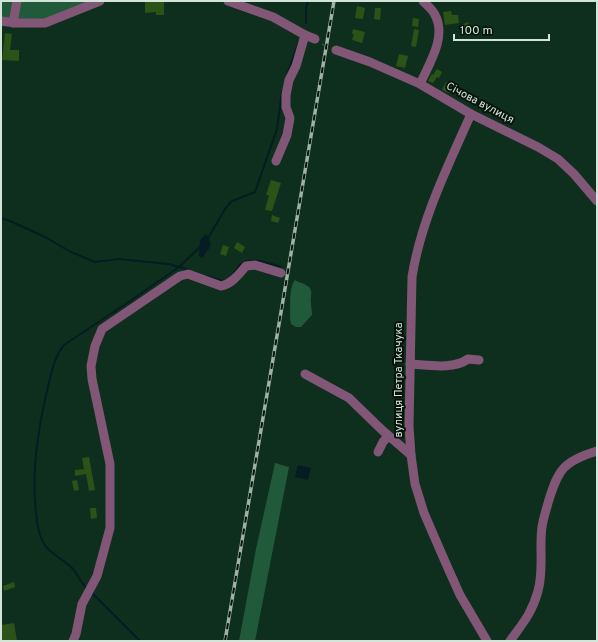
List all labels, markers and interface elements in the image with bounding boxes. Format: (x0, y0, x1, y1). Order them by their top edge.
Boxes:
scale bar (454, 16, 549, 42)
text: 100 m (460, 23, 493, 39)
street label: Січова вулиця (444, 79, 516, 127)
street label: вулиця Петра Ткачука (392, 322, 406, 438)

